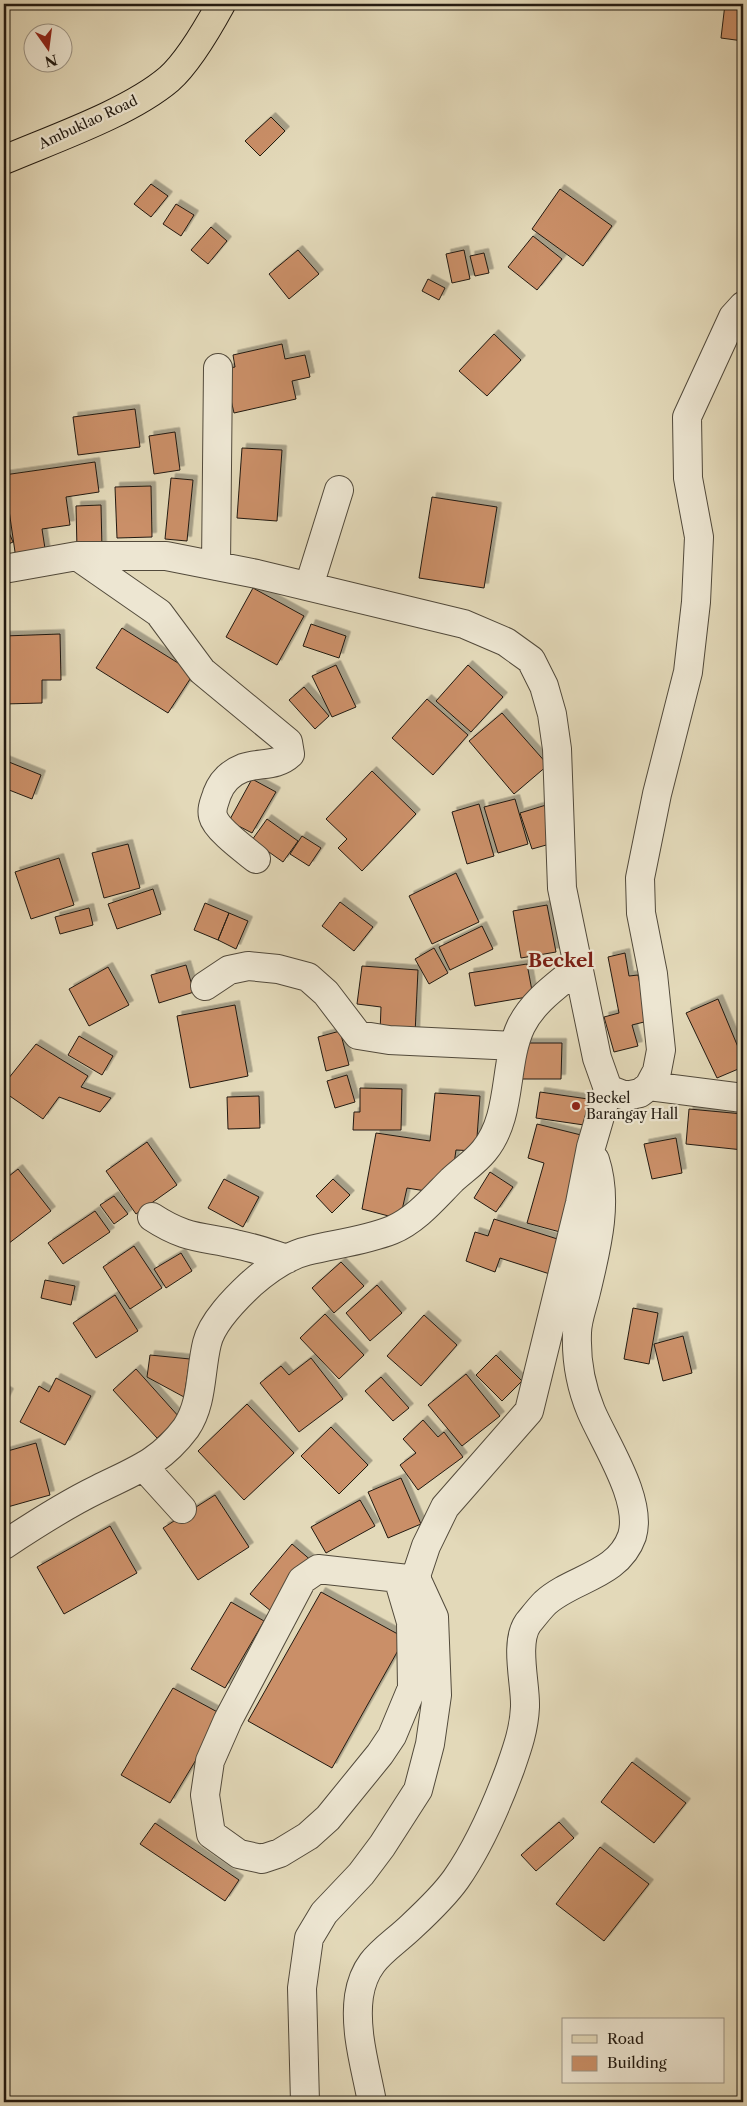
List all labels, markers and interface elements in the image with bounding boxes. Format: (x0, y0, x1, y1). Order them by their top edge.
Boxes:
north arrow (22, 22, 72, 72)
text: N (43, 50, 59, 71)
street label: Ambuklao Road (35, 91, 141, 153)
district label: Beckel (528, 949, 594, 972)
place label: Beckel Barangay Hall (586, 1089, 678, 1123)
marker: Beckel Barangay Hall (570, 1100, 582, 1112)
legend (562, 2018, 724, 2084)
text: Road (607, 2029, 644, 2048)
text: Building (607, 2053, 667, 2072)

